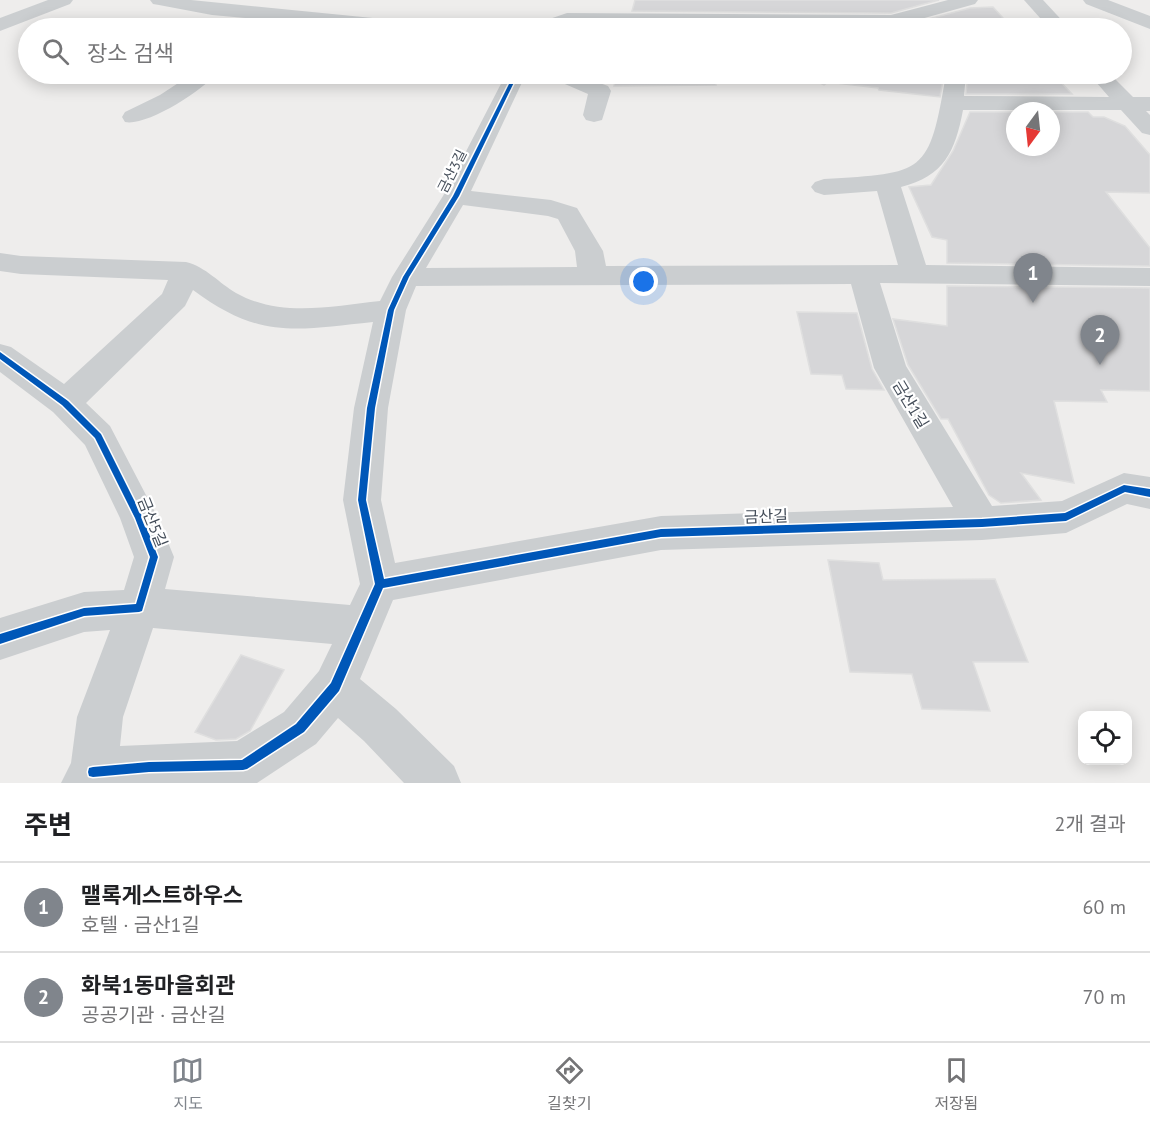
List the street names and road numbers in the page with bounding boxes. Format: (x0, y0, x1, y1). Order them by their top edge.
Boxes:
street label: 금산3길 (433, 146, 471, 196)
street label: 금산1길 (889, 376, 933, 432)
street label: 금산5길 (134, 494, 172, 550)
street label: 금산길 (744, 505, 788, 527)

